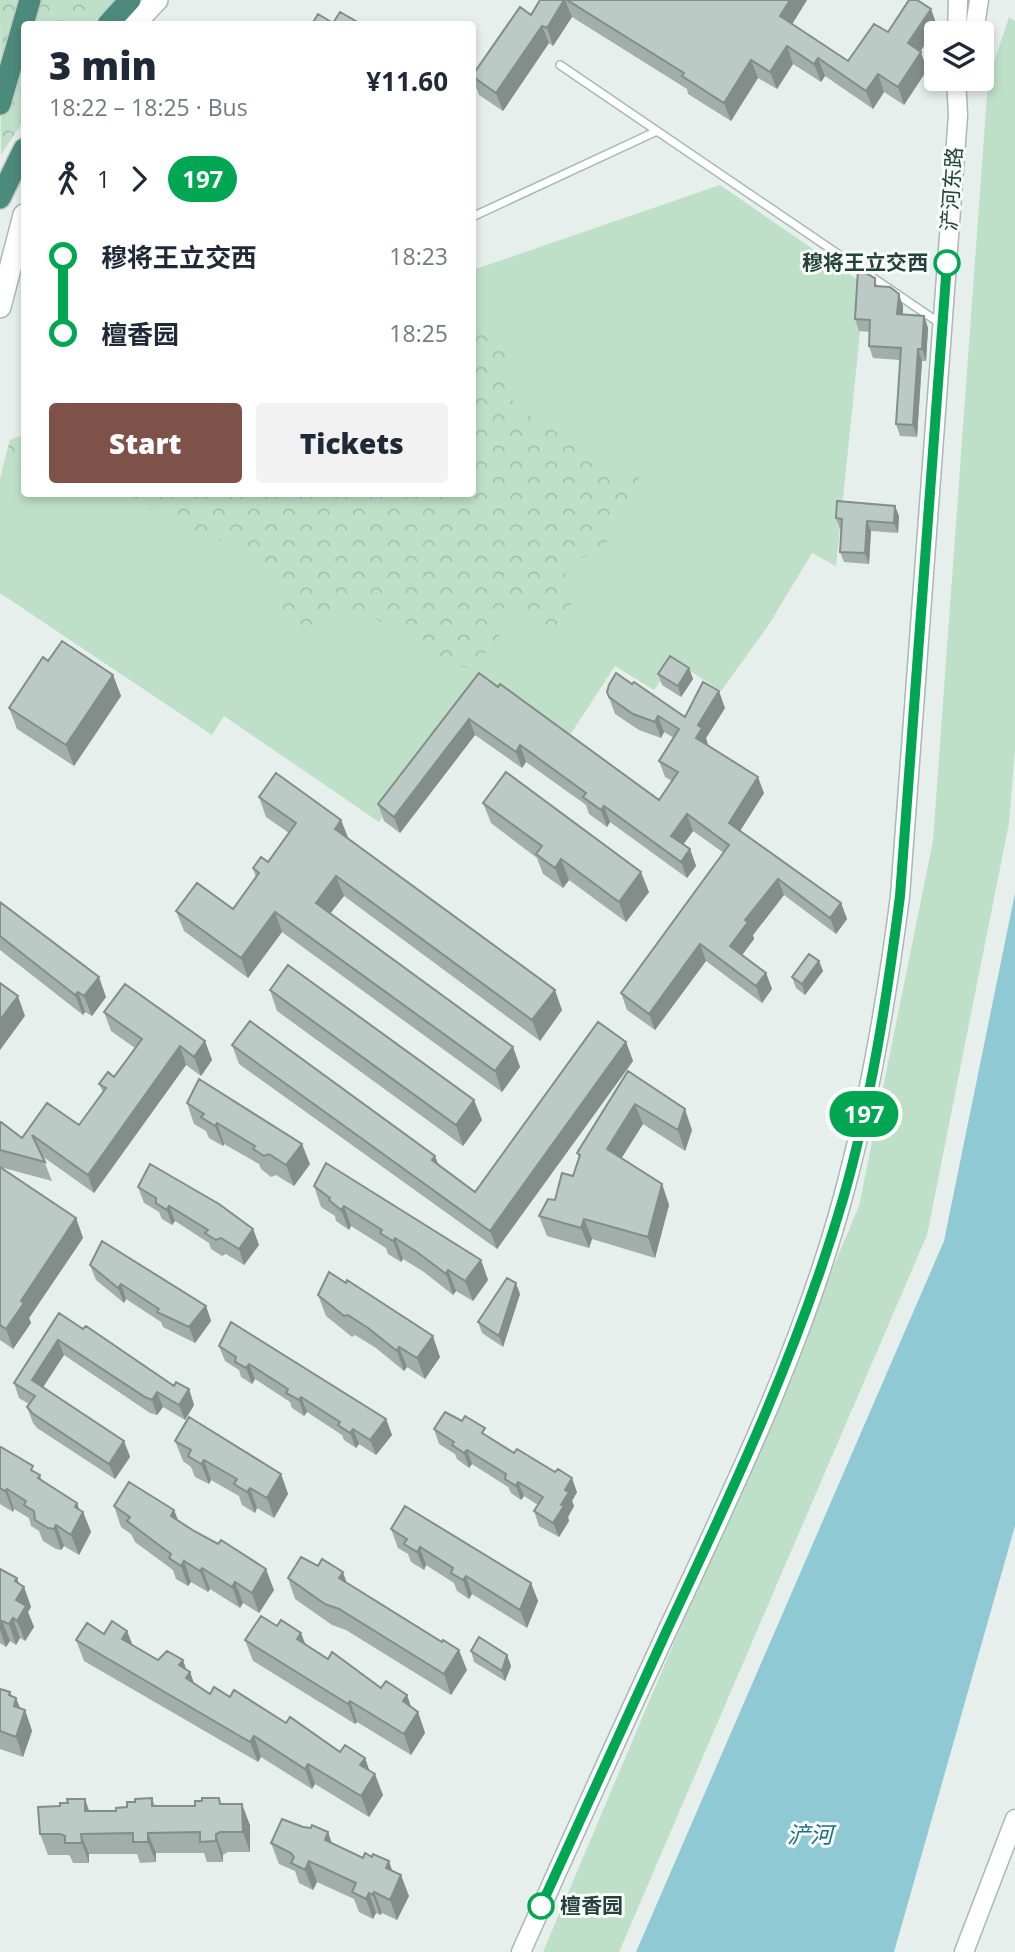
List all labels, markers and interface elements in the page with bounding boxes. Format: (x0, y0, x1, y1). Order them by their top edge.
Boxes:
map controls (924, 21, 994, 91)
button: layers (924, 21, 994, 91)
text: 3 min (49, 39, 157, 91)
text: ¥11.60 (366, 63, 448, 99)
text: 18:22 – 18:25 · Bus (49, 91, 248, 123)
street label: 浐河东路 (934, 146, 968, 232)
icon: walk (49, 160, 87, 198)
icon: forward (120, 160, 158, 198)
text: 197 (182, 162, 223, 195)
text: 1 (97, 163, 110, 195)
text: 穆将王立交西 (101, 239, 257, 275)
text: 18:23 (389, 240, 448, 272)
place label: 穆将王立交西 (802, 248, 928, 276)
marker: 穆将王立交西 (934, 250, 960, 276)
text: 檀香园 (101, 316, 179, 352)
text: 18:25 (389, 317, 448, 349)
button: Start (49, 403, 242, 483)
button: Tickets (256, 403, 448, 483)
line badge: 197 (824, 1091, 904, 1137)
text: 197 (843, 1097, 885, 1130)
water label: 浐河 (787, 1818, 837, 1850)
place label: 檀香园 (560, 1891, 623, 1919)
marker: 檀香园 (528, 1893, 554, 1919)

